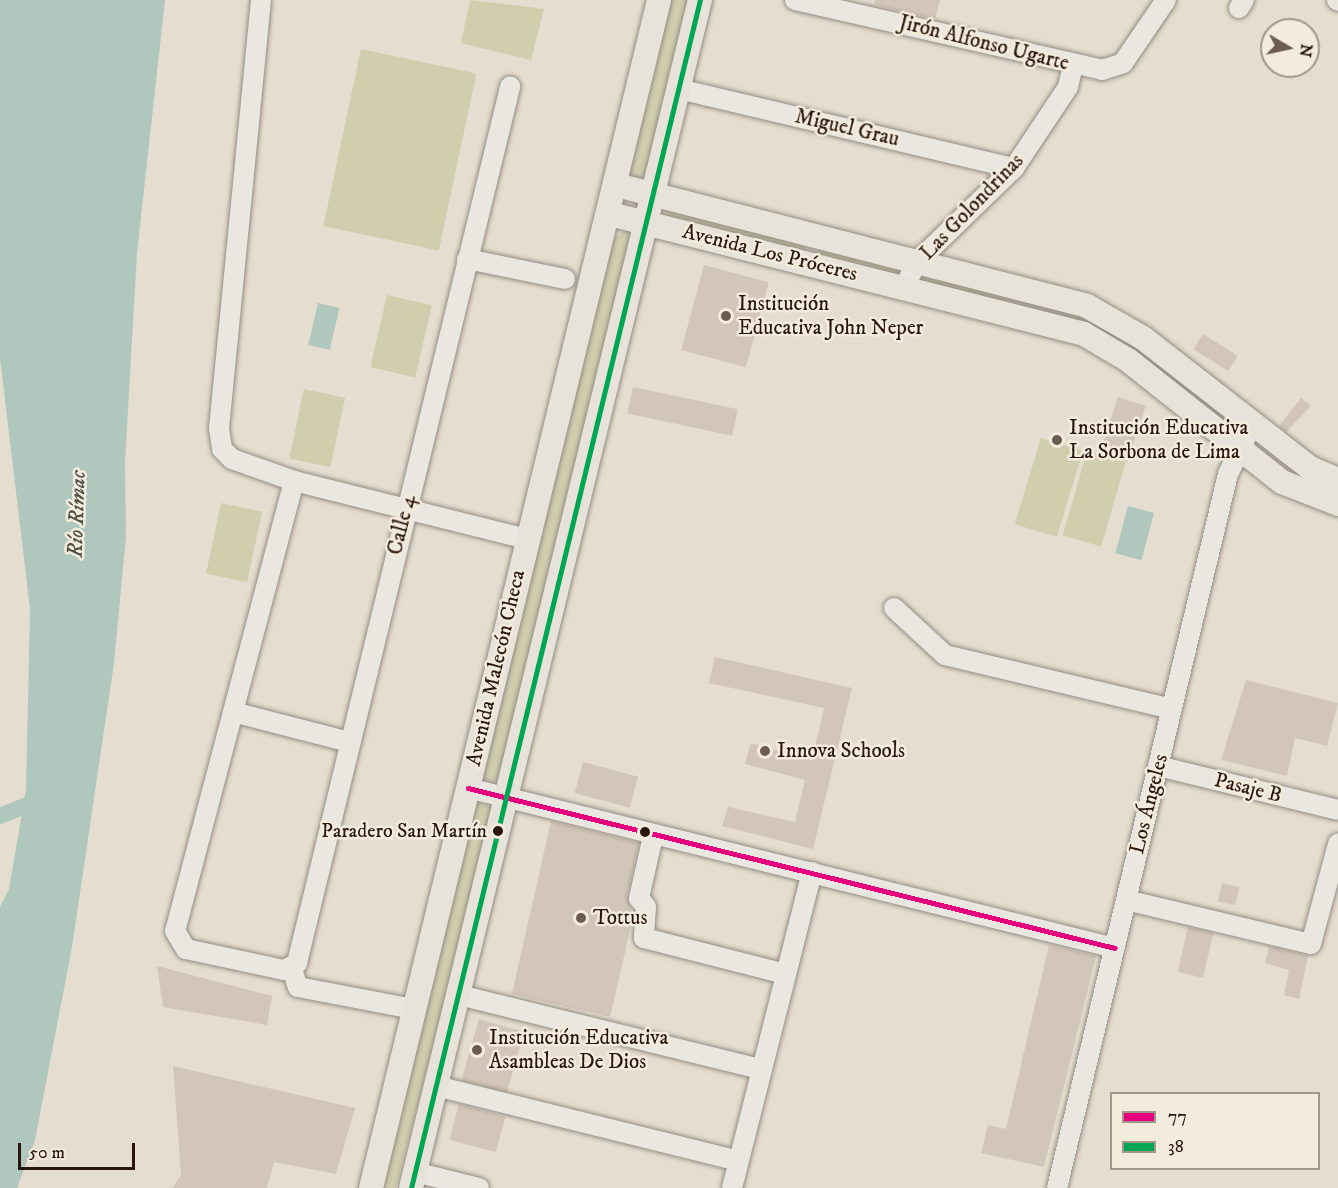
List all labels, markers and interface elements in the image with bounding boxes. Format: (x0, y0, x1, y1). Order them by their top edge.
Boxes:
street label: Jirón Alfonso Ugarte (896, 10, 1072, 76)
north arrow (1260, 18, 1320, 78)
text: N (1295, 42, 1317, 59)
street label: Miguel Grau (793, 104, 901, 152)
street label: Las Golondrinas (915, 148, 1029, 266)
street label: Avenida Los Próceres (680, 219, 860, 287)
place label: Institución Educativa John Neper (738, 291, 923, 341)
marker: Institución Educativa John Neper (719, 309, 733, 323)
place label: Institución Educativa La Sorbona de Lima (1069, 415, 1248, 465)
marker: Institución Educativa La Sorbona de Lima (1050, 433, 1064, 447)
water label: Río Rímac (62, 470, 92, 558)
street label: Calle 4 (382, 492, 422, 558)
street label: Avenida Malecón Checa (461, 567, 531, 769)
place label: Innova Schools (777, 738, 905, 764)
marker: Innova Schools (758, 744, 772, 758)
street label: Los Ángeles (1124, 751, 1174, 857)
street label: Pasaje B (1212, 767, 1284, 809)
place label: Paradero San Martín (321, 819, 487, 843)
marker: Paradero San Martín (492, 825, 504, 837)
unlabelled marker (639, 826, 651, 838)
place label: Tottus (593, 905, 647, 931)
marker: Tottus (574, 911, 588, 925)
place label: Institución Educativa Asambleas De Dios (489, 1025, 668, 1075)
marker: Institución Educativa Asambleas De Dios (470, 1043, 484, 1057)
legend (1110, 1092, 1320, 1170)
text: 77 (1168, 1106, 1187, 1128)
scale bar (21, 1131, 138, 1169)
text: 38 (1168, 1136, 1184, 1158)
text: 50 m (29, 1142, 65, 1164)

